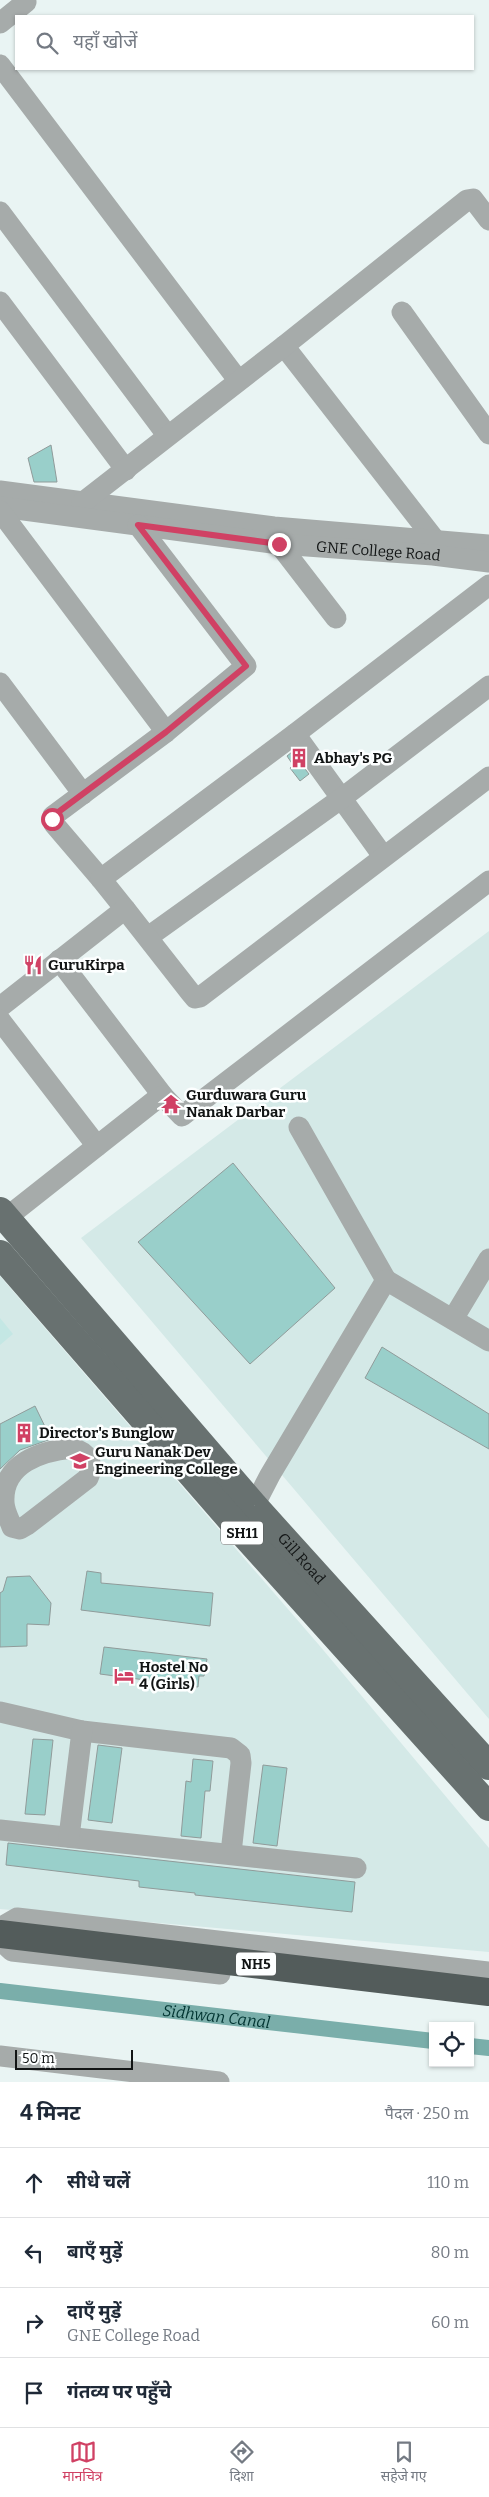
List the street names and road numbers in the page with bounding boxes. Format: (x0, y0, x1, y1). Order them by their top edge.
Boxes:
street label: GNE College Road (315, 538, 442, 565)
road number: SH11 (221, 1522, 263, 1545)
street label: Gill Road (274, 1529, 329, 1588)
road number: NH5 (236, 1952, 276, 1976)

